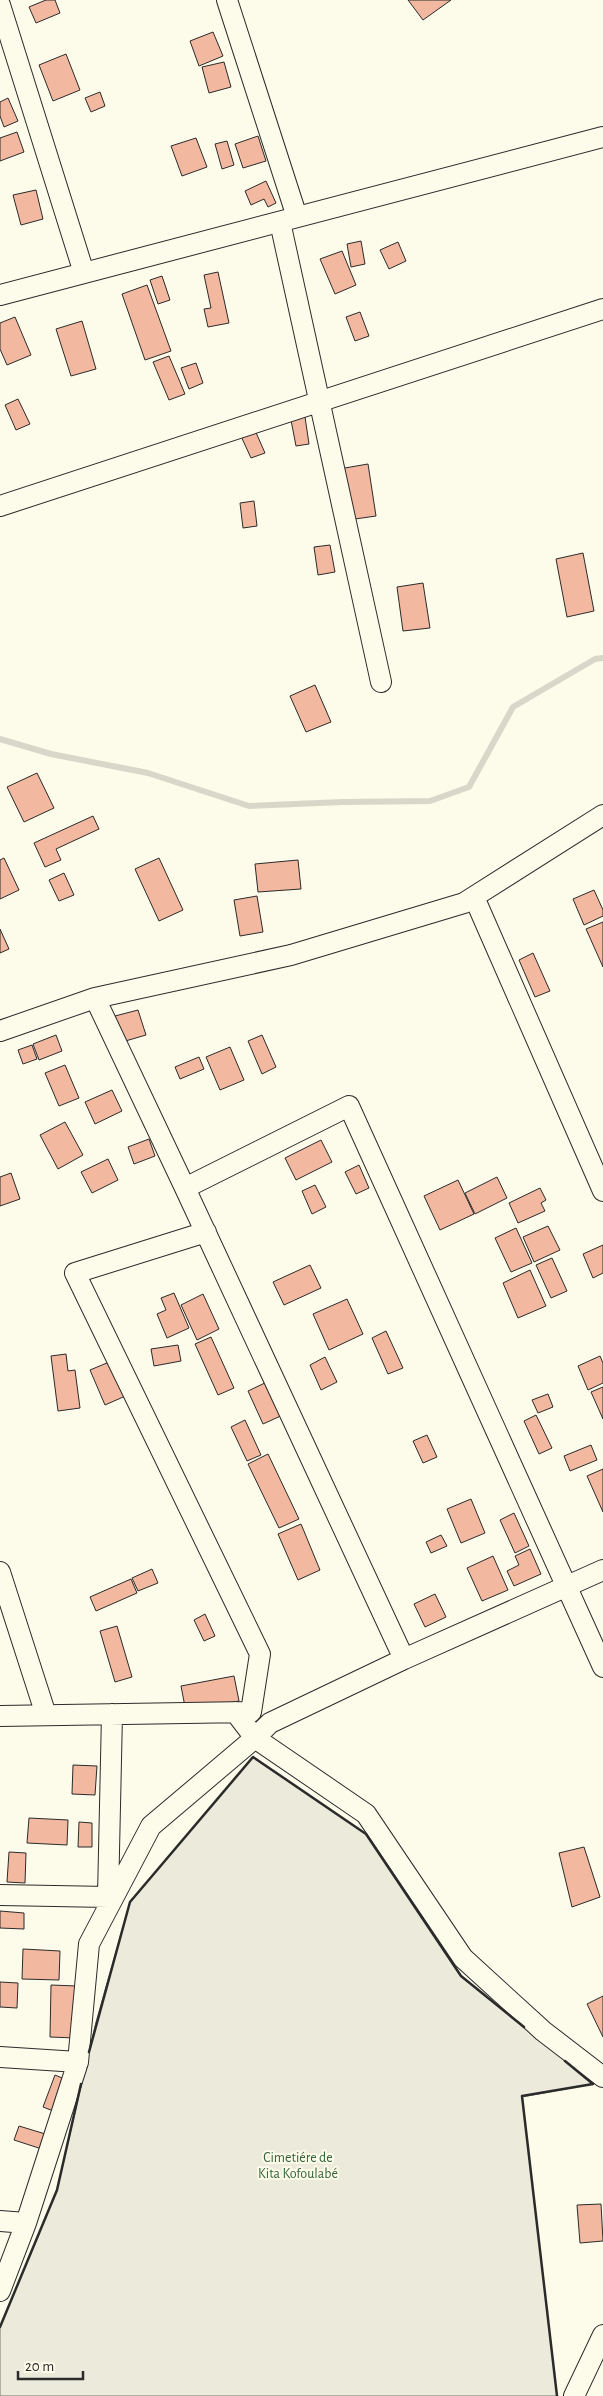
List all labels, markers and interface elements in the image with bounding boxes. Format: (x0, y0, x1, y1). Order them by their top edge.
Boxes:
park label: Cimetiére de Kita Kofoulabé (258, 2151, 338, 2181)
scale bar (18, 2348, 82, 2380)
text: 20 m (25, 2359, 54, 2374)

